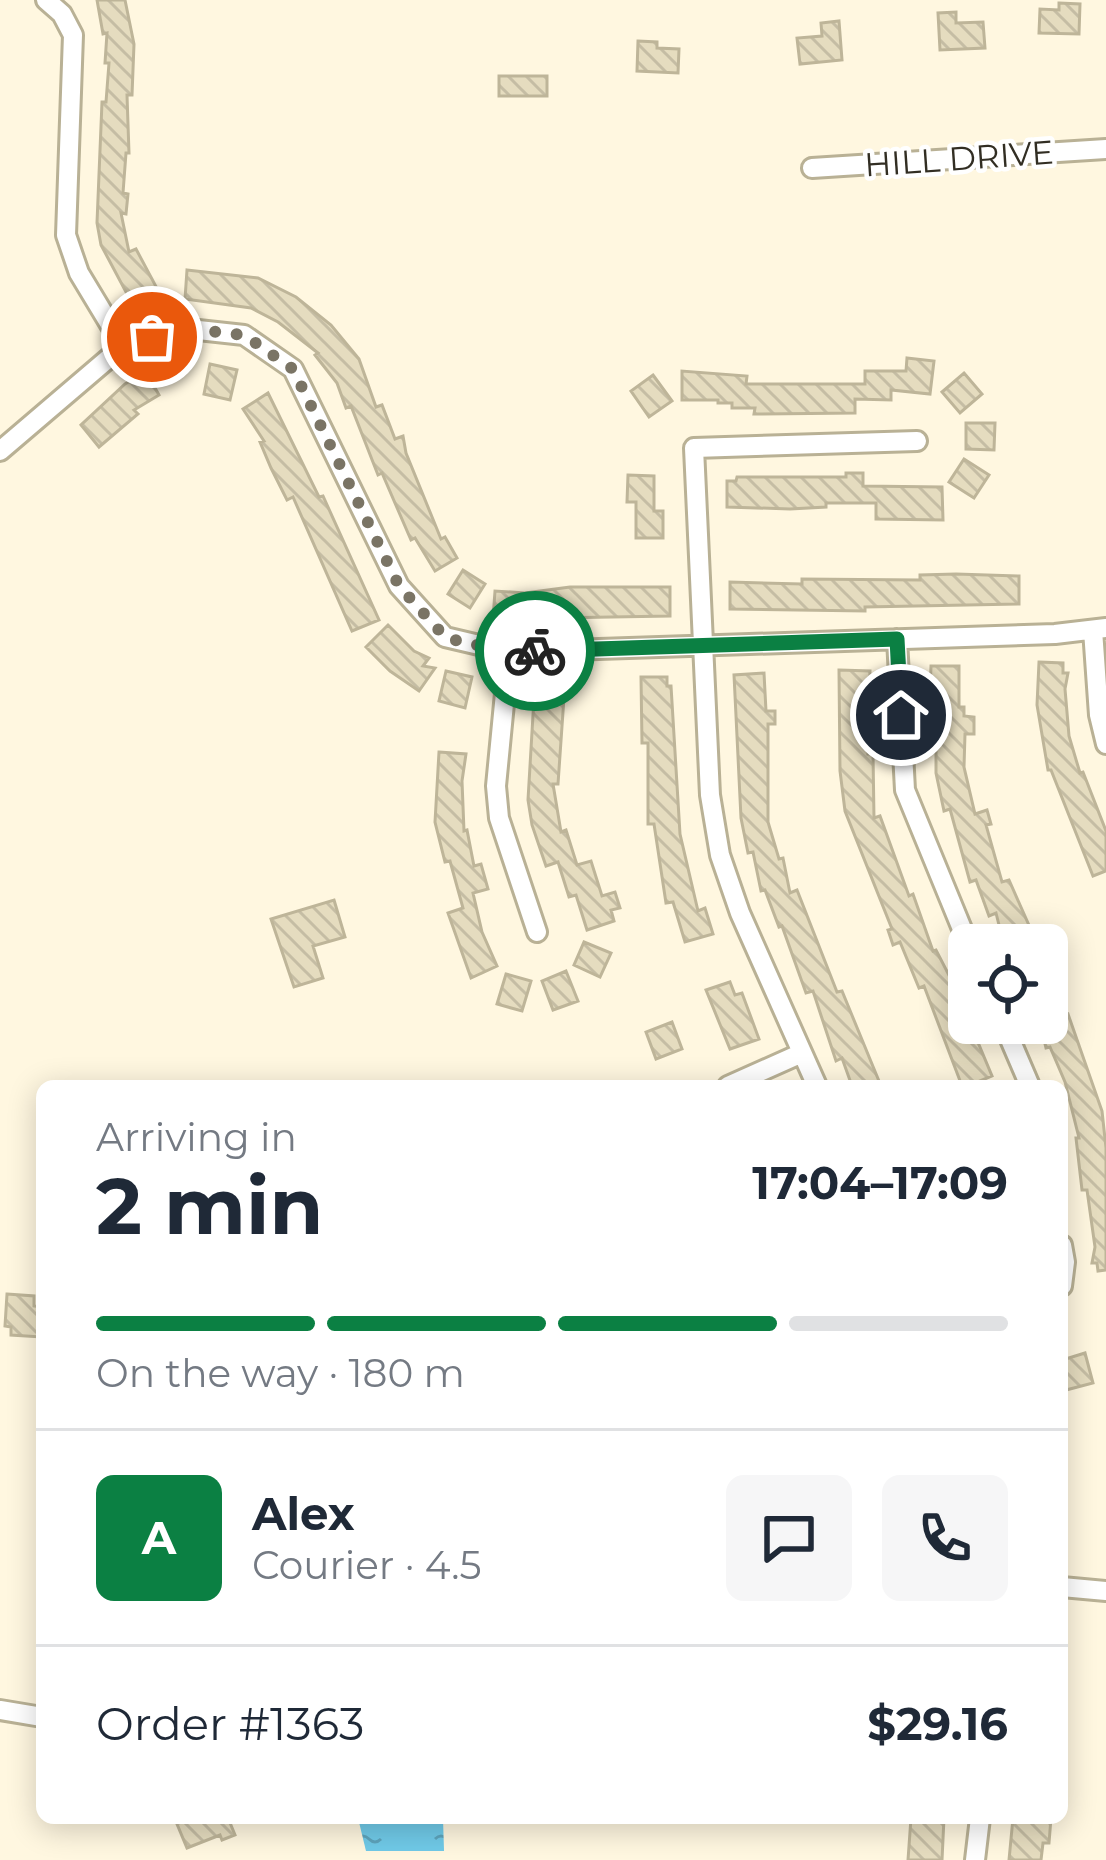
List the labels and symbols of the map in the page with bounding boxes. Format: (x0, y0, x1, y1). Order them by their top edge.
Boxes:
street label: HILL DRIVE (863, 131, 1055, 185)
pin (101, 286, 203, 388)
courier (475, 591, 595, 711)
pin (850, 664, 952, 766)

